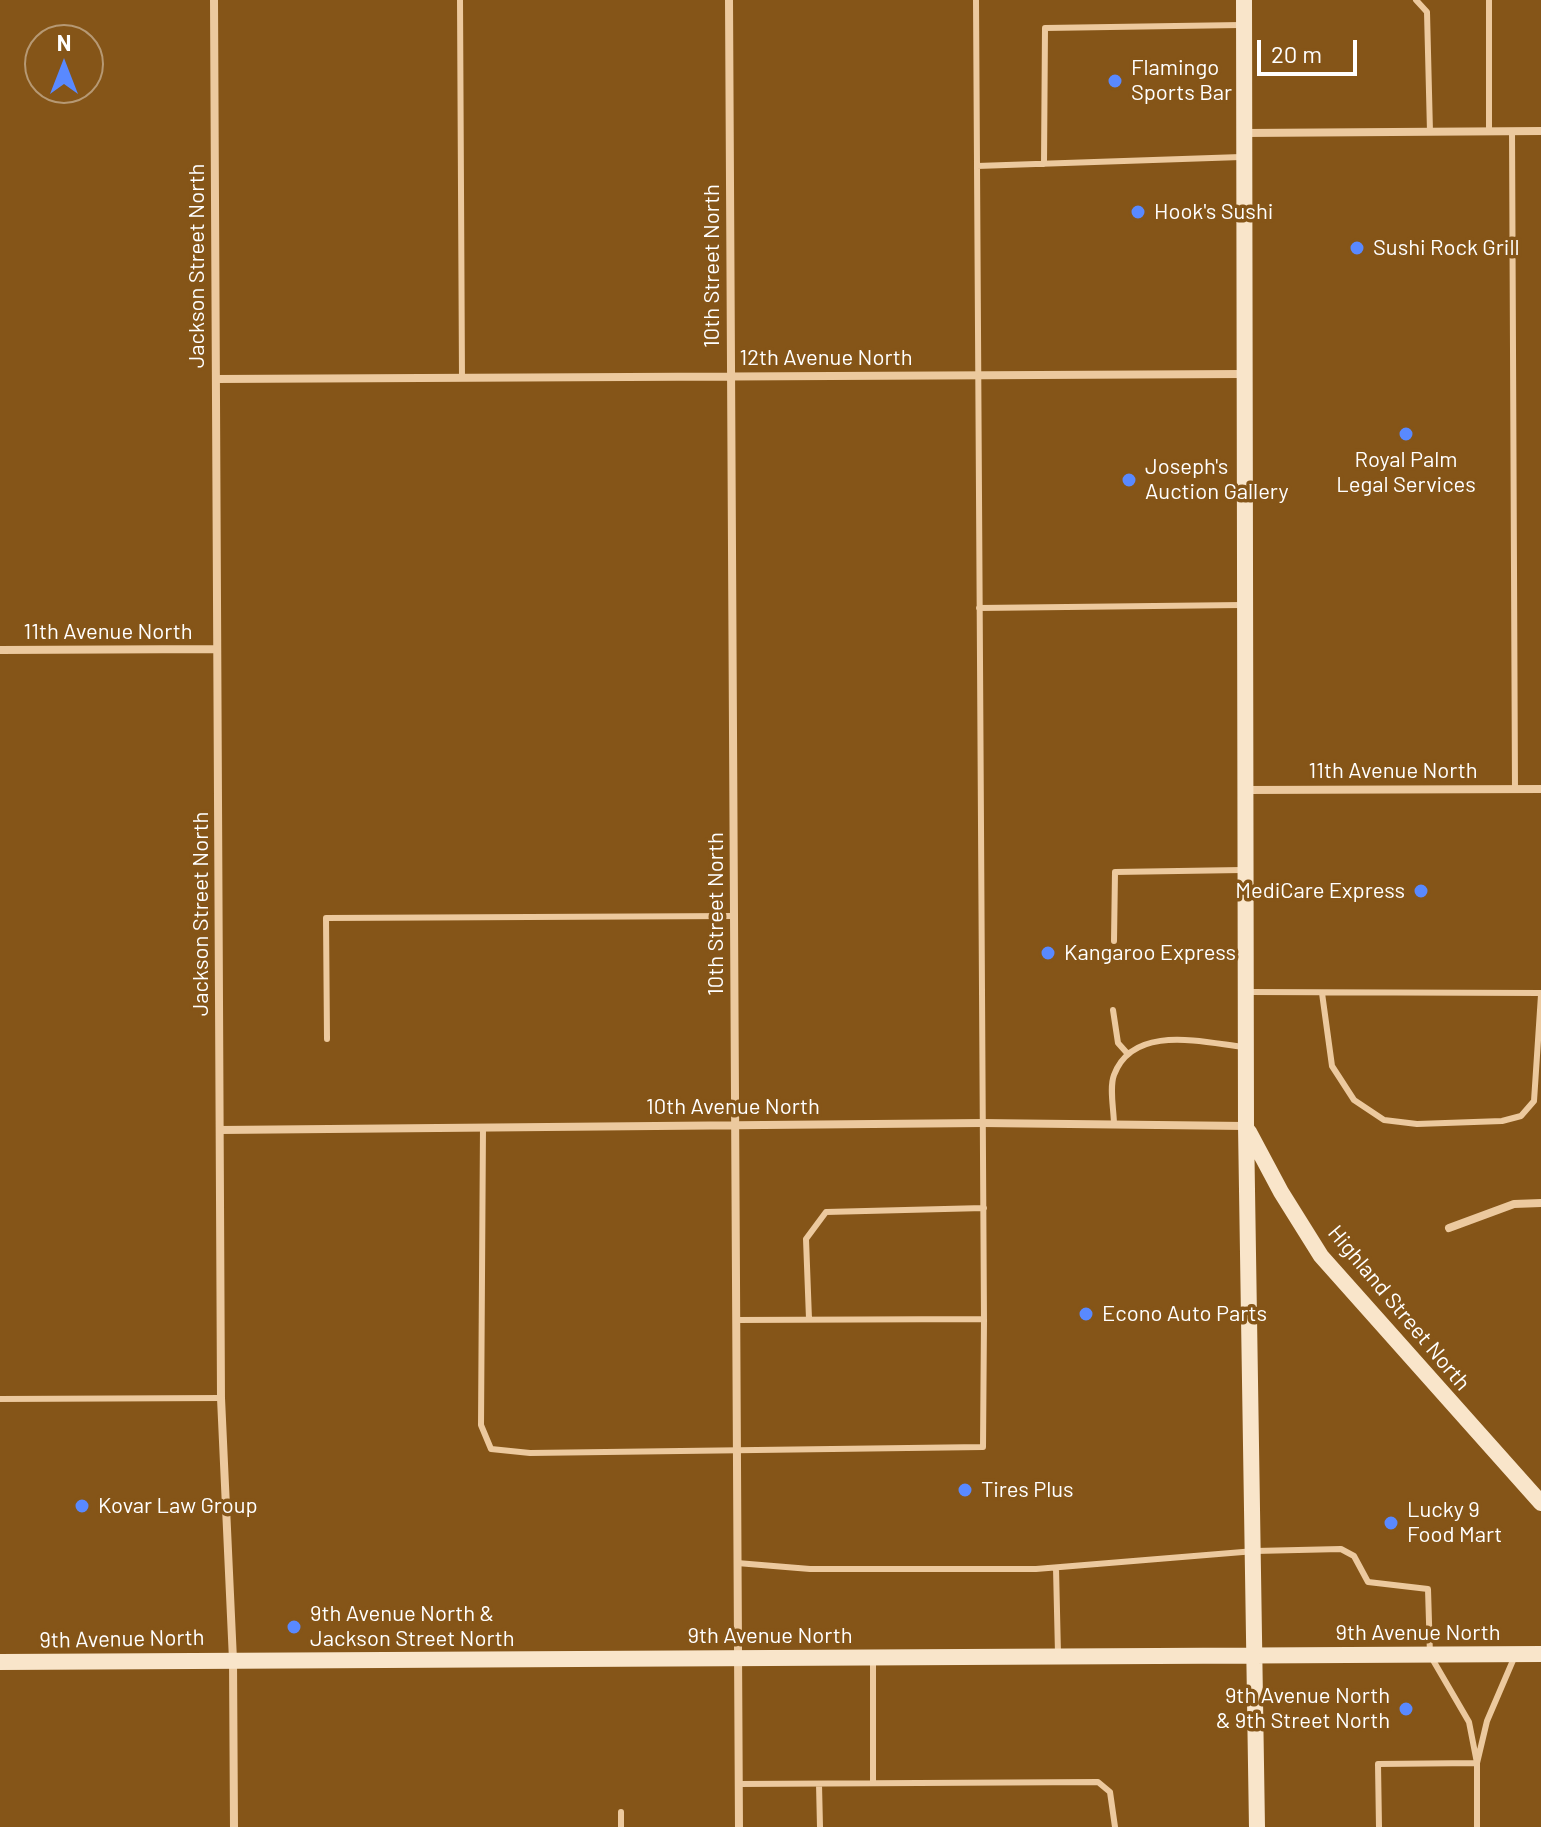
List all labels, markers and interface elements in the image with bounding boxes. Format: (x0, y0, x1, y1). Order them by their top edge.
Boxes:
north arrow (24, 24, 104, 104)
scale bar (1261, 24, 1361, 74)
text: N (57, 29, 71, 55)
text: 20 m (1271, 39, 1322, 68)
place label: Flamingo Sports Bar (1131, 55, 1232, 106)
marker: Flamingo Sports Bar (1106, 72, 1124, 90)
street label: Jackson Street North (184, 164, 210, 368)
street label: 10th Street North (699, 184, 725, 348)
place label: Hook's Sushi (1154, 199, 1273, 225)
marker: Hook's Sushi (1129, 203, 1147, 221)
place label: Sushi Rock Grill (1373, 235, 1520, 261)
marker: Sushi Rock Grill (1348, 239, 1366, 257)
street label: 12th Avenue North (739, 345, 913, 371)
marker: Royal Palm Legal Services (1397, 425, 1415, 443)
place label: Royal Palm Legal Services (1336, 447, 1476, 498)
place label: Joseph's Auction Gallery (1145, 454, 1289, 506)
marker: Joseph's Auction Gallery (1120, 471, 1138, 489)
street label: 11th Avenue North (23, 619, 193, 645)
street label: 11th Avenue North (1308, 758, 1478, 784)
street label: Jackson Street North (188, 812, 214, 1016)
street label: 10th Street North (703, 832, 729, 996)
place label: MediCare Express (1235, 878, 1405, 904)
marker: MediCare Express (1412, 882, 1430, 900)
place label: Kangaroo Express (1064, 940, 1236, 966)
marker: Kangaroo Express (1039, 944, 1057, 962)
street label: 10th Avenue North (646, 1094, 820, 1120)
street label: Highland Street North (1322, 1220, 1476, 1396)
place label: Econo Auto Parts (1102, 1301, 1267, 1327)
marker: Econo Auto Parts (1077, 1305, 1095, 1323)
place label: Tires Plus (981, 1477, 1074, 1503)
marker: Tires Plus (956, 1481, 974, 1499)
place label: Kovar Law Group (98, 1493, 258, 1519)
marker: Kovar Law Group (73, 1497, 91, 1515)
place label: Lucky 9 Food Mart (1407, 1497, 1502, 1548)
marker: Lucky 9 Food Mart (1382, 1514, 1400, 1532)
place label: 9th Avenue North & Jackson Street North (310, 1601, 515, 1652)
marker: 9th Avenue North & Jackson Street North (285, 1618, 303, 1636)
street label: 9th Avenue North (1335, 1620, 1501, 1646)
street label: 9th Avenue North (687, 1623, 853, 1649)
street label: 9th Avenue North (39, 1624, 205, 1654)
place label: 9th Avenue North & 9th Street North (1216, 1683, 1390, 1734)
marker: 9th Avenue North & 9th Street North (1397, 1700, 1415, 1718)

